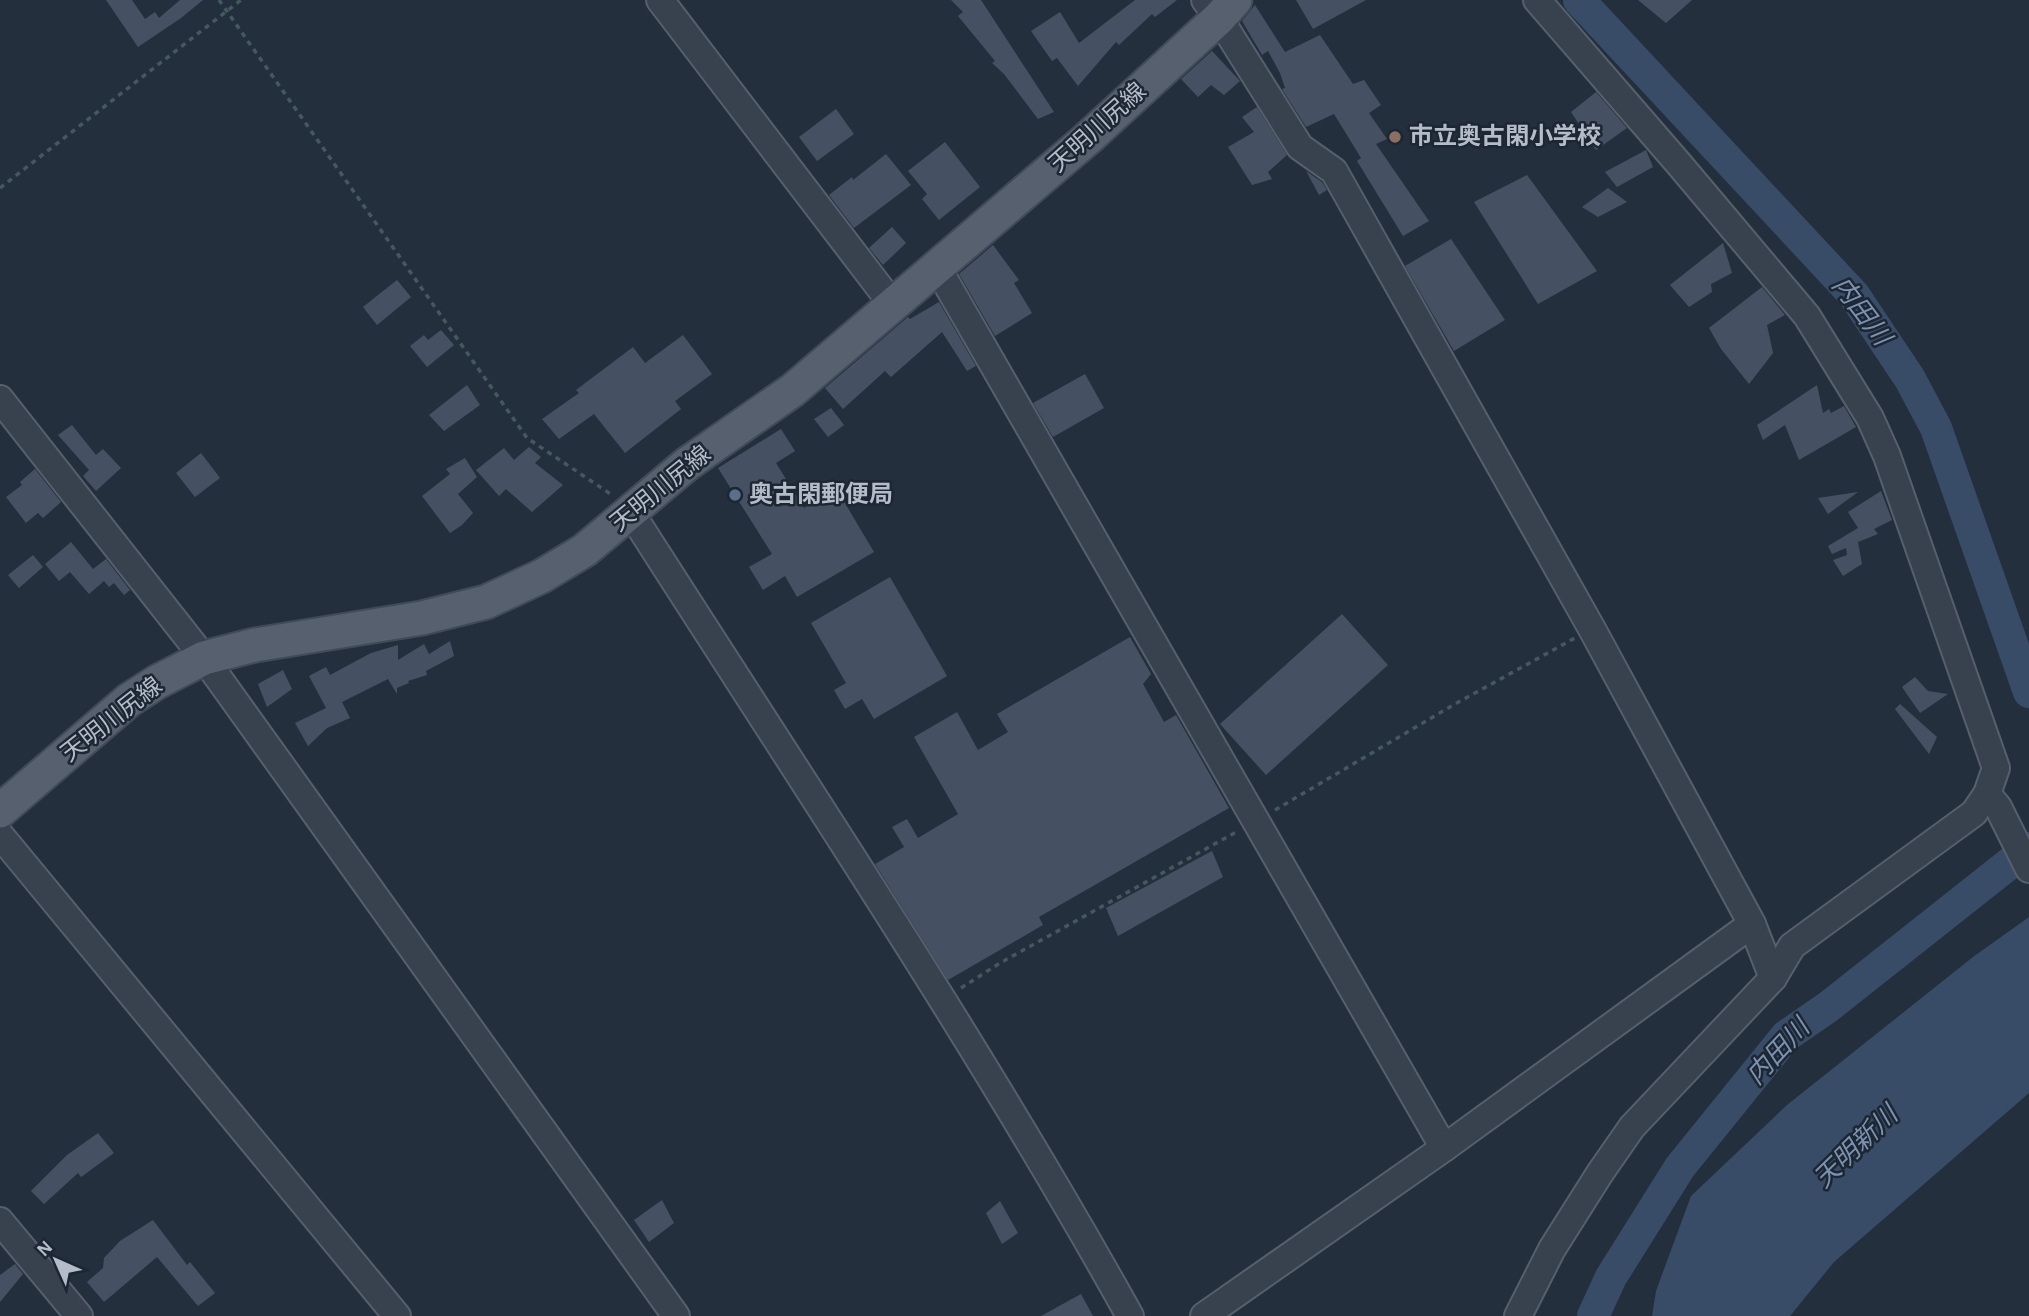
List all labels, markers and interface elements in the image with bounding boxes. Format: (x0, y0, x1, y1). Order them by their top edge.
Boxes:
street label: 天明川尻線 (1044, 77, 1151, 177)
place label: 市立奥古閑小学校 (1409, 123, 1601, 149)
marker: 市立奥古閑小学校 (1387, 129, 1403, 145)
water label: 内田川 (1827, 271, 1897, 352)
street label: 天明川尻線 (606, 440, 715, 536)
place label: 奥古閑郵便局 (749, 481, 893, 507)
marker: 奥古閑郵便局 (727, 487, 743, 503)
street label: 天明川尻線 (56, 672, 167, 766)
water label: 内田川 (1741, 1012, 1816, 1089)
water label: 天明新川 (1809, 1099, 1905, 1192)
north arrow (21, 1225, 91, 1295)
text: N (34, 1238, 56, 1260)

